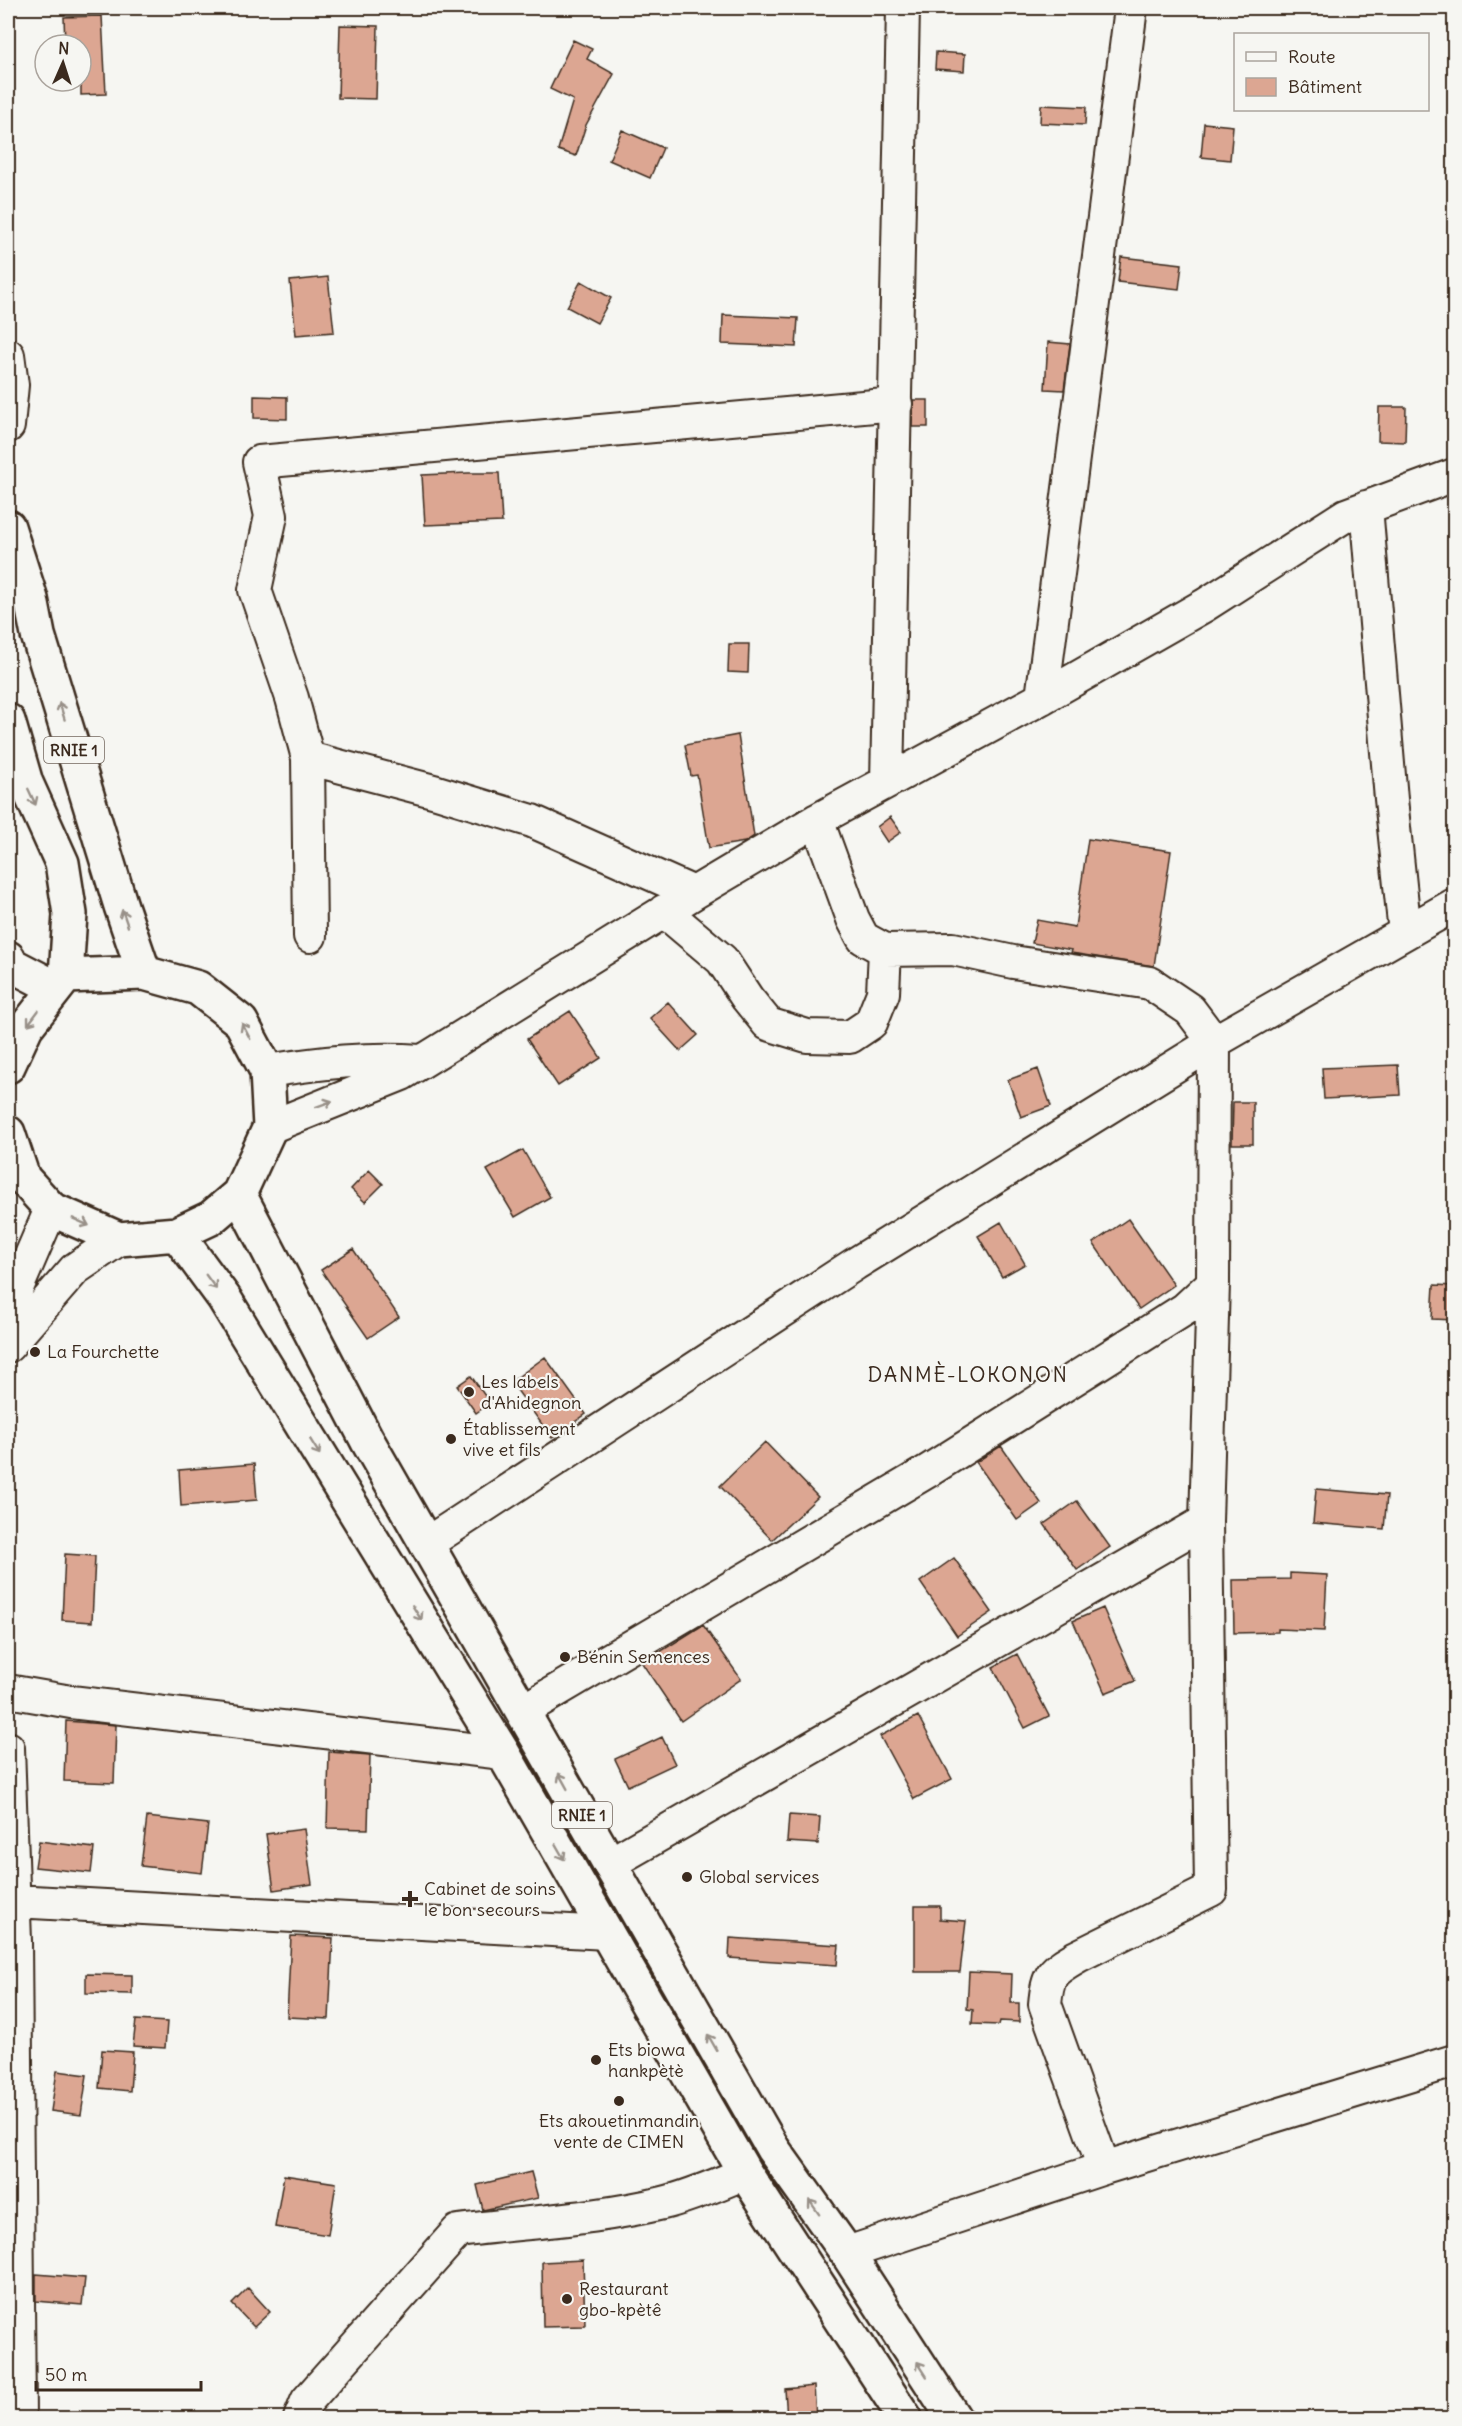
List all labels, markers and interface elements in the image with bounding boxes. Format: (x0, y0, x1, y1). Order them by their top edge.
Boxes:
north arrow (33, 33, 93, 93)
legend (1234, 33, 1429, 111)
text: N (58, 38, 70, 58)
text: Route (1288, 45, 1336, 68)
text: Bâtiment (1288, 75, 1362, 98)
one-way arrow (56, 702, 67, 721)
road number: RNIE 1 (44, 737, 104, 763)
one-way arrow (27, 787, 39, 805)
one-way arrow (118, 909, 129, 928)
one-way arrow (26, 1010, 39, 1026)
one-way arrow (240, 1023, 251, 1041)
one-way arrow (314, 1098, 333, 1109)
one-way arrow (71, 1217, 89, 1228)
one-way arrow (205, 1273, 218, 1289)
place label: La Fourchette (47, 1340, 159, 1363)
marker: La Fourchette (28, 1345, 42, 1359)
district label: DANMÈ-LOKONON (867, 1361, 1069, 1388)
place label: Les labels d'Ahidegnon (481, 1370, 582, 1414)
marker: Les labels d'Ahidegnon (462, 1385, 476, 1399)
place label: Établissement vive et fils (463, 1417, 576, 1461)
marker: Établissement vive et fils (444, 1432, 458, 1446)
one-way arrow (309, 1438, 321, 1455)
one-way arrow (412, 1604, 424, 1621)
place label: Bénin Semences (577, 1645, 710, 1668)
marker: Bénin Semences (558, 1650, 572, 1664)
one-way arrow (557, 1773, 569, 1790)
road number: RNIE 1 (552, 1802, 612, 1828)
one-way arrow (555, 1843, 567, 1860)
place label: Global services (699, 1865, 819, 1888)
marker: Global services (680, 1870, 694, 1884)
place label: Cabinet de soins le bon secours (424, 1877, 556, 1921)
marker: Cabinet de soins le bon secours (401, 1890, 419, 1908)
one-way arrow (705, 2033, 717, 2050)
place label: Ets biowa hankpètè (608, 2038, 685, 2082)
marker: Ets biowa hankpètè (589, 2053, 603, 2067)
marker: Ets akouetinmandin vente de CIMEN (612, 2094, 626, 2108)
place label: Ets akouetinmandin vente de CIMEN (539, 2109, 699, 2153)
one-way arrow (808, 2199, 820, 2216)
place label: Restaurant gbo-kpètê (579, 2277, 668, 2321)
marker: Restaurant gbo-kpètê (560, 2292, 574, 2306)
scale bar (36, 2354, 201, 2392)
one-way arrow (916, 2362, 928, 2378)
text: 50 m (45, 2363, 87, 2386)

